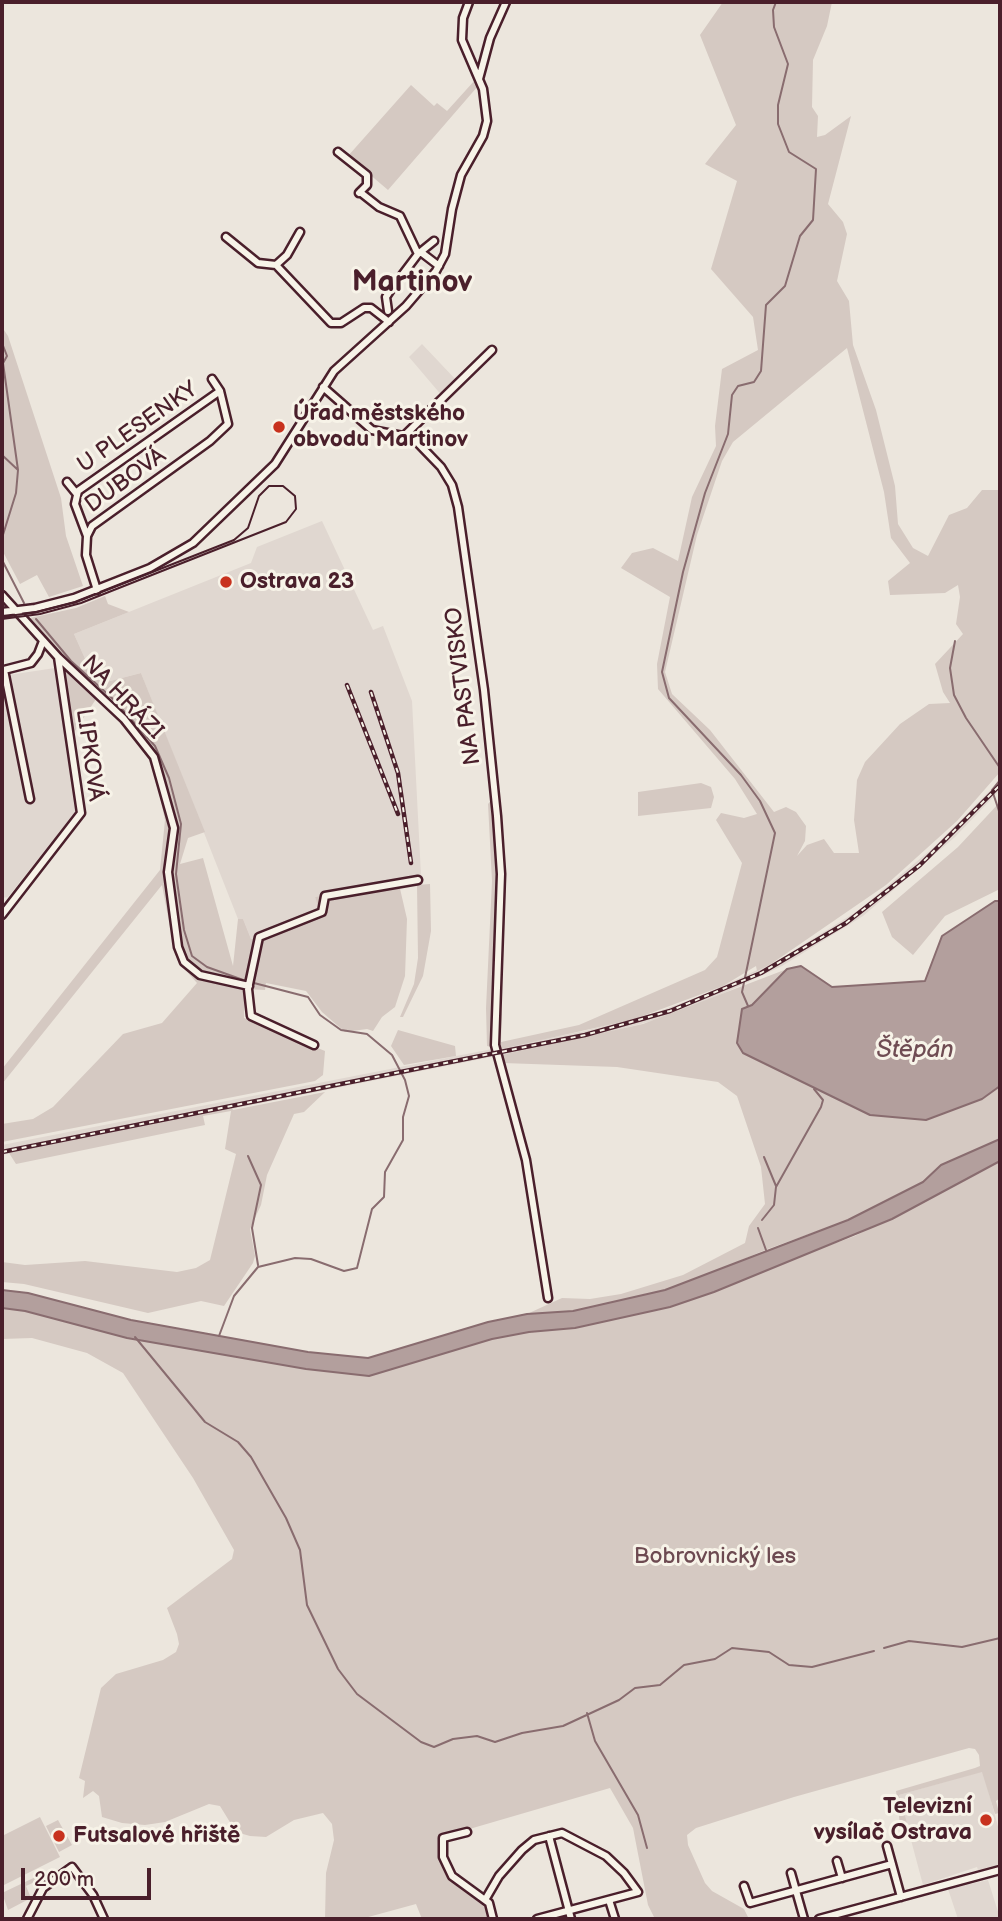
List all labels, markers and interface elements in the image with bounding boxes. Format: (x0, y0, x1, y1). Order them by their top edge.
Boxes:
district label: Martinov (352, 265, 472, 301)
street label: U PLESENKY (73, 376, 203, 480)
place label: Úřad městského obvodu Martinov (293, 400, 468, 454)
marker: Úřad městského obvodu Martinov (271, 419, 287, 435)
street label: DUBOVÁ (80, 443, 172, 519)
place label: Ostrava 23 (240, 568, 354, 596)
marker: Ostrava 23 (218, 574, 234, 590)
street label: NA PASTVISKO (441, 605, 487, 767)
street label: NA HRÁZI (75, 650, 169, 746)
street label: LIPKOVÁ (69, 707, 109, 803)
water label: Štěpán (876, 1037, 954, 1065)
park label: Bobrovnický les (634, 1543, 796, 1571)
place label: Televizní vysílač Ostrava (814, 1793, 972, 1847)
marker: Televizní vysílač Ostrava (978, 1812, 994, 1828)
place label: Futsalové hřiště (73, 1822, 240, 1850)
marker: Futsalové hřiště (51, 1828, 67, 1844)
scale bar (24, 1854, 154, 1898)
text: 200 m (34, 1867, 94, 1892)

